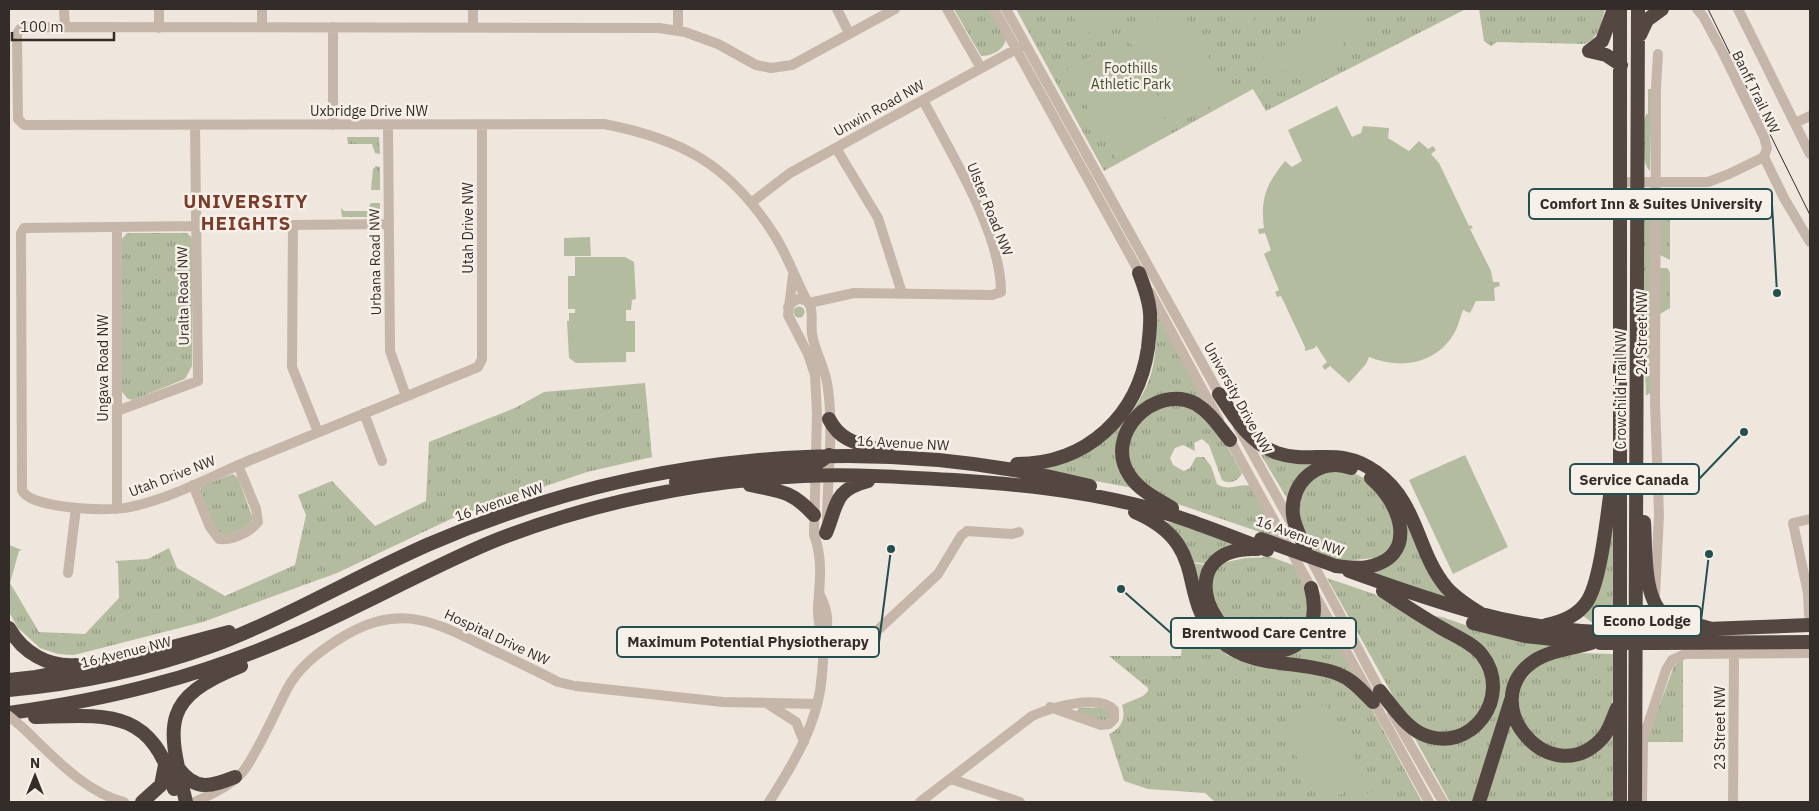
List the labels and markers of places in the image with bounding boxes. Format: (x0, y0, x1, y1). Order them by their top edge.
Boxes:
callout: Comfort Inn & Suites University (1529, 189, 1772, 219)
callout: Service Canada (1570, 464, 1699, 494)
callout: Econo Lodge (1593, 606, 1701, 636)
callout: Brentwood Care Centre (1171, 618, 1356, 648)
callout: Maximum Potential Physiotherapy (617, 627, 879, 657)

